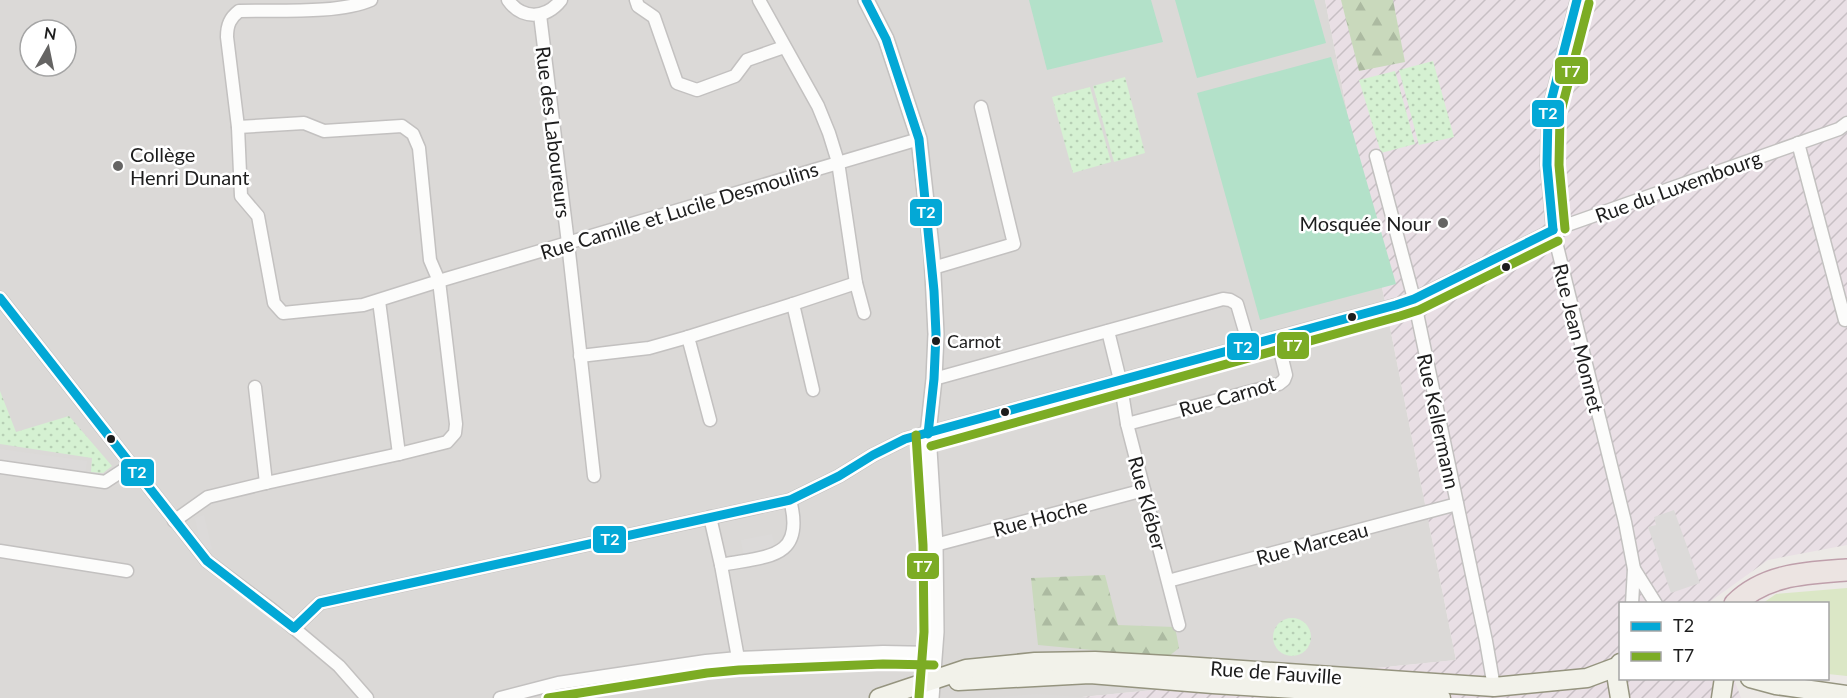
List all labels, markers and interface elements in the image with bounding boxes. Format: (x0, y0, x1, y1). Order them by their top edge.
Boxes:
north arrow (18, 18, 78, 78)
text: N (43, 22, 58, 43)
street label: Rue des Laboureurs (532, 45, 576, 219)
line badge: T7 (1554, 56, 1589, 85)
text: T7 (1562, 61, 1580, 80)
line badge: T2 (1531, 99, 1565, 128)
text: T2 (1539, 103, 1557, 122)
place label: Collège Henri Dunant (130, 142, 249, 189)
street label: Rue du Luxembourg (1592, 145, 1764, 227)
street label: Rue Camille et Lucile Desmoulins (537, 156, 821, 264)
marker: Collège Henri Dunant (111, 159, 125, 173)
line badge: T2 (909, 198, 943, 227)
text: T2 (917, 202, 935, 221)
place label: Mosquée Nour (1299, 211, 1432, 235)
marker: Mosquée Nour (1436, 216, 1450, 230)
unlabelled marker (1500, 261, 1512, 273)
street label: Rue Jean Monnet (1549, 261, 1609, 415)
unlabelled marker (1346, 311, 1358, 323)
place label: Carnot (947, 330, 1002, 352)
line badge: T7 (1276, 331, 1310, 360)
line badge: T2 (1226, 332, 1260, 361)
marker: Carnot (930, 335, 942, 347)
text: T7 (1284, 335, 1302, 354)
text: T2 (1234, 337, 1252, 356)
street label: Rue Kellermann (1413, 351, 1465, 491)
street label: Rue Carnot (1176, 371, 1278, 421)
unlabelled marker (999, 406, 1011, 418)
unlabelled marker (105, 433, 117, 445)
street label: Rue Kléber (1124, 453, 1172, 553)
line badge: T2 (120, 458, 155, 487)
text: T2 (128, 462, 146, 481)
street label: Rue Hoche (990, 493, 1090, 541)
street label: Rue Marceau (1253, 517, 1371, 569)
line badge: T2 (592, 525, 627, 554)
text: T2 (601, 529, 619, 548)
line badge: T7 (906, 552, 940, 580)
text: T7 (914, 556, 932, 575)
legend (1619, 602, 1829, 680)
text: T2 (1673, 614, 1694, 636)
text: T7 (1673, 644, 1694, 666)
street label: Rue de Fauville (1209, 655, 1343, 689)

